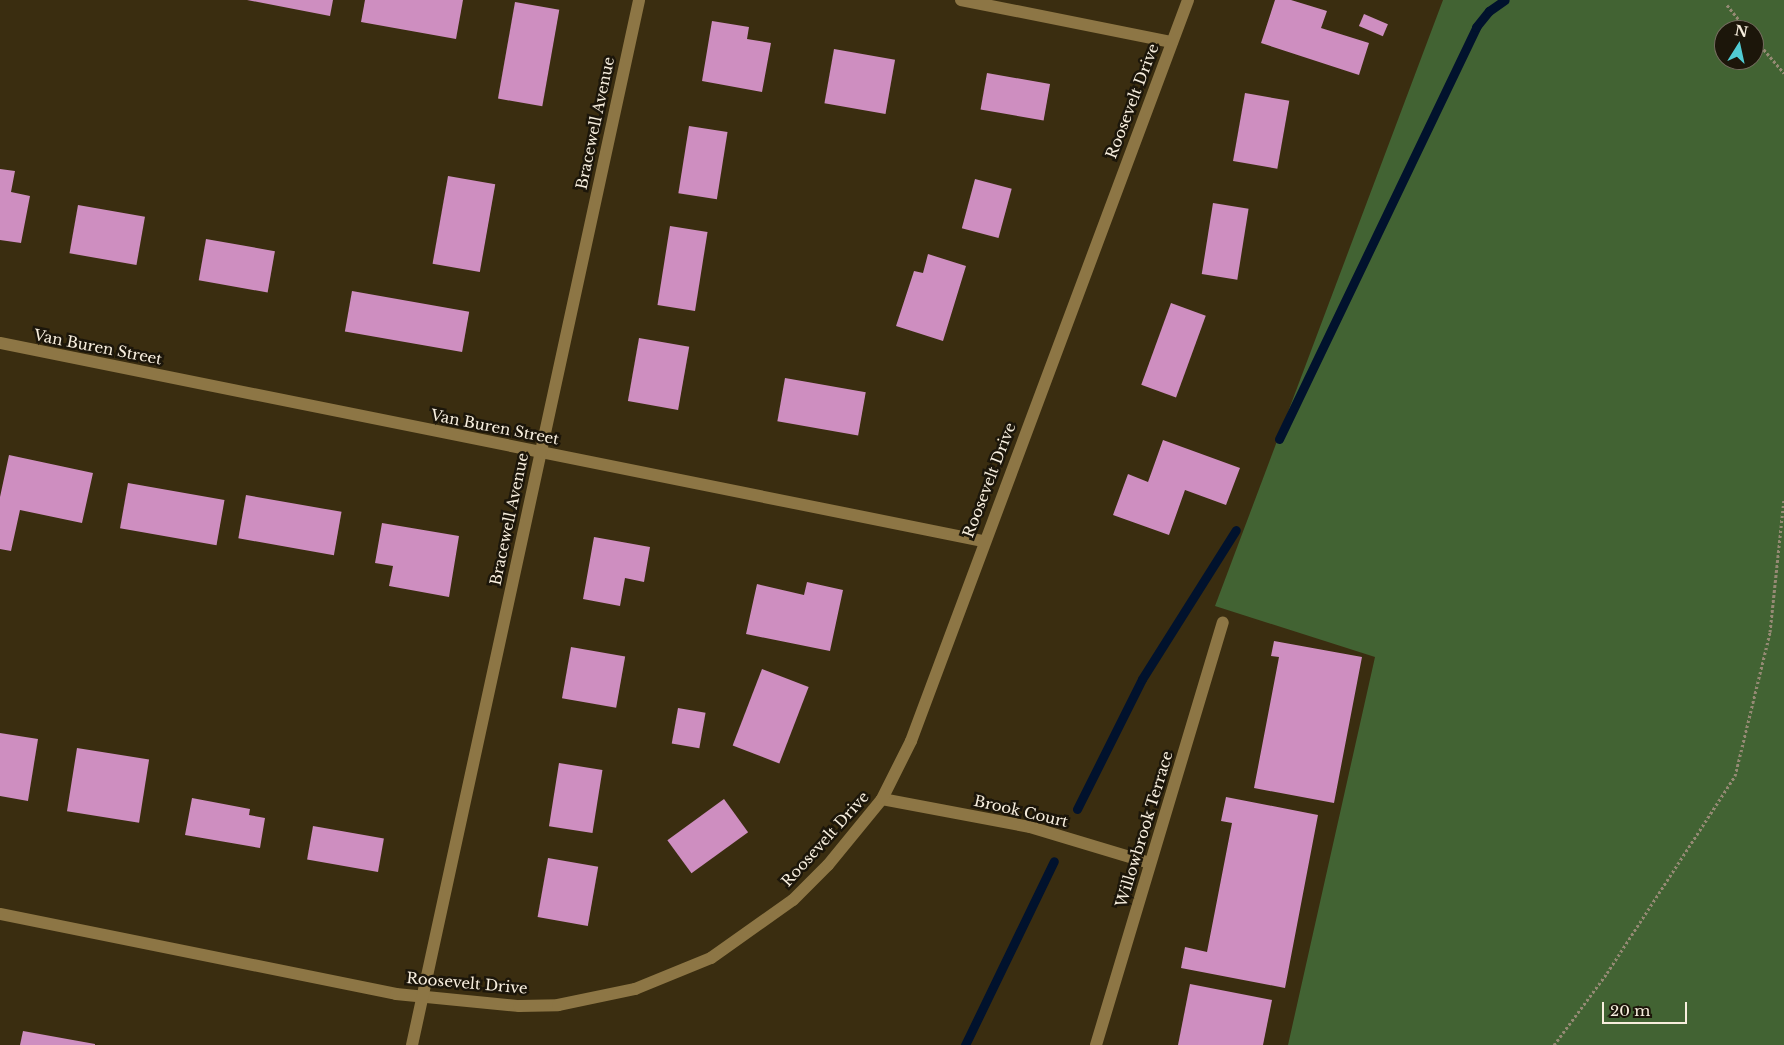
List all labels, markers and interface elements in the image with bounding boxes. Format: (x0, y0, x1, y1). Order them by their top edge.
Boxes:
north arrow (1714, 20, 1764, 70)
text: N (1733, 21, 1749, 41)
street label: Roosevelt Drive (1102, 41, 1162, 161)
street label: Bracewell Avenue (572, 55, 618, 191)
street label: Van Buren Street (32, 326, 164, 368)
street label: Van Buren Street (429, 406, 561, 448)
street label: Roosevelt Drive (959, 420, 1019, 540)
street label: Bracewell Avenue (486, 451, 532, 587)
street label: Willowbrook Terrace (1112, 748, 1176, 910)
street label: Roosevelt Drive (778, 788, 872, 890)
street label: Brook Court (972, 791, 1070, 831)
street label: Roosevelt Drive (406, 969, 528, 997)
scale bar (1604, 992, 1689, 1024)
text: 20 m (1610, 1001, 1650, 1020)

